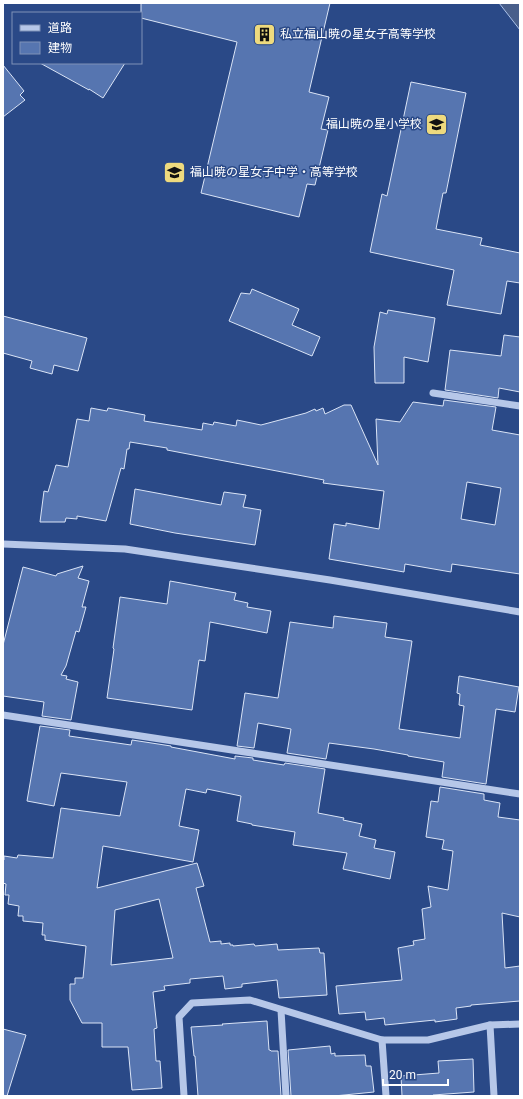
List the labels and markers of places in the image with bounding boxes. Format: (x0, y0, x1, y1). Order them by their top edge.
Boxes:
building icon: 私立福山暁の星女子高等学校 (252, 21, 278, 47)
place label: 私立福山暁の星女子高等学校 (280, 27, 436, 41)
school or university icon: 福山暁の星小学校 (424, 111, 450, 137)
place label: 福山暁の星小学校 (326, 117, 422, 131)
school or university icon: 福山暁の星女子中学・高等学校 (161, 159, 187, 185)
place label: 福山暁の星女子中学・高等学校 (190, 165, 358, 179)

